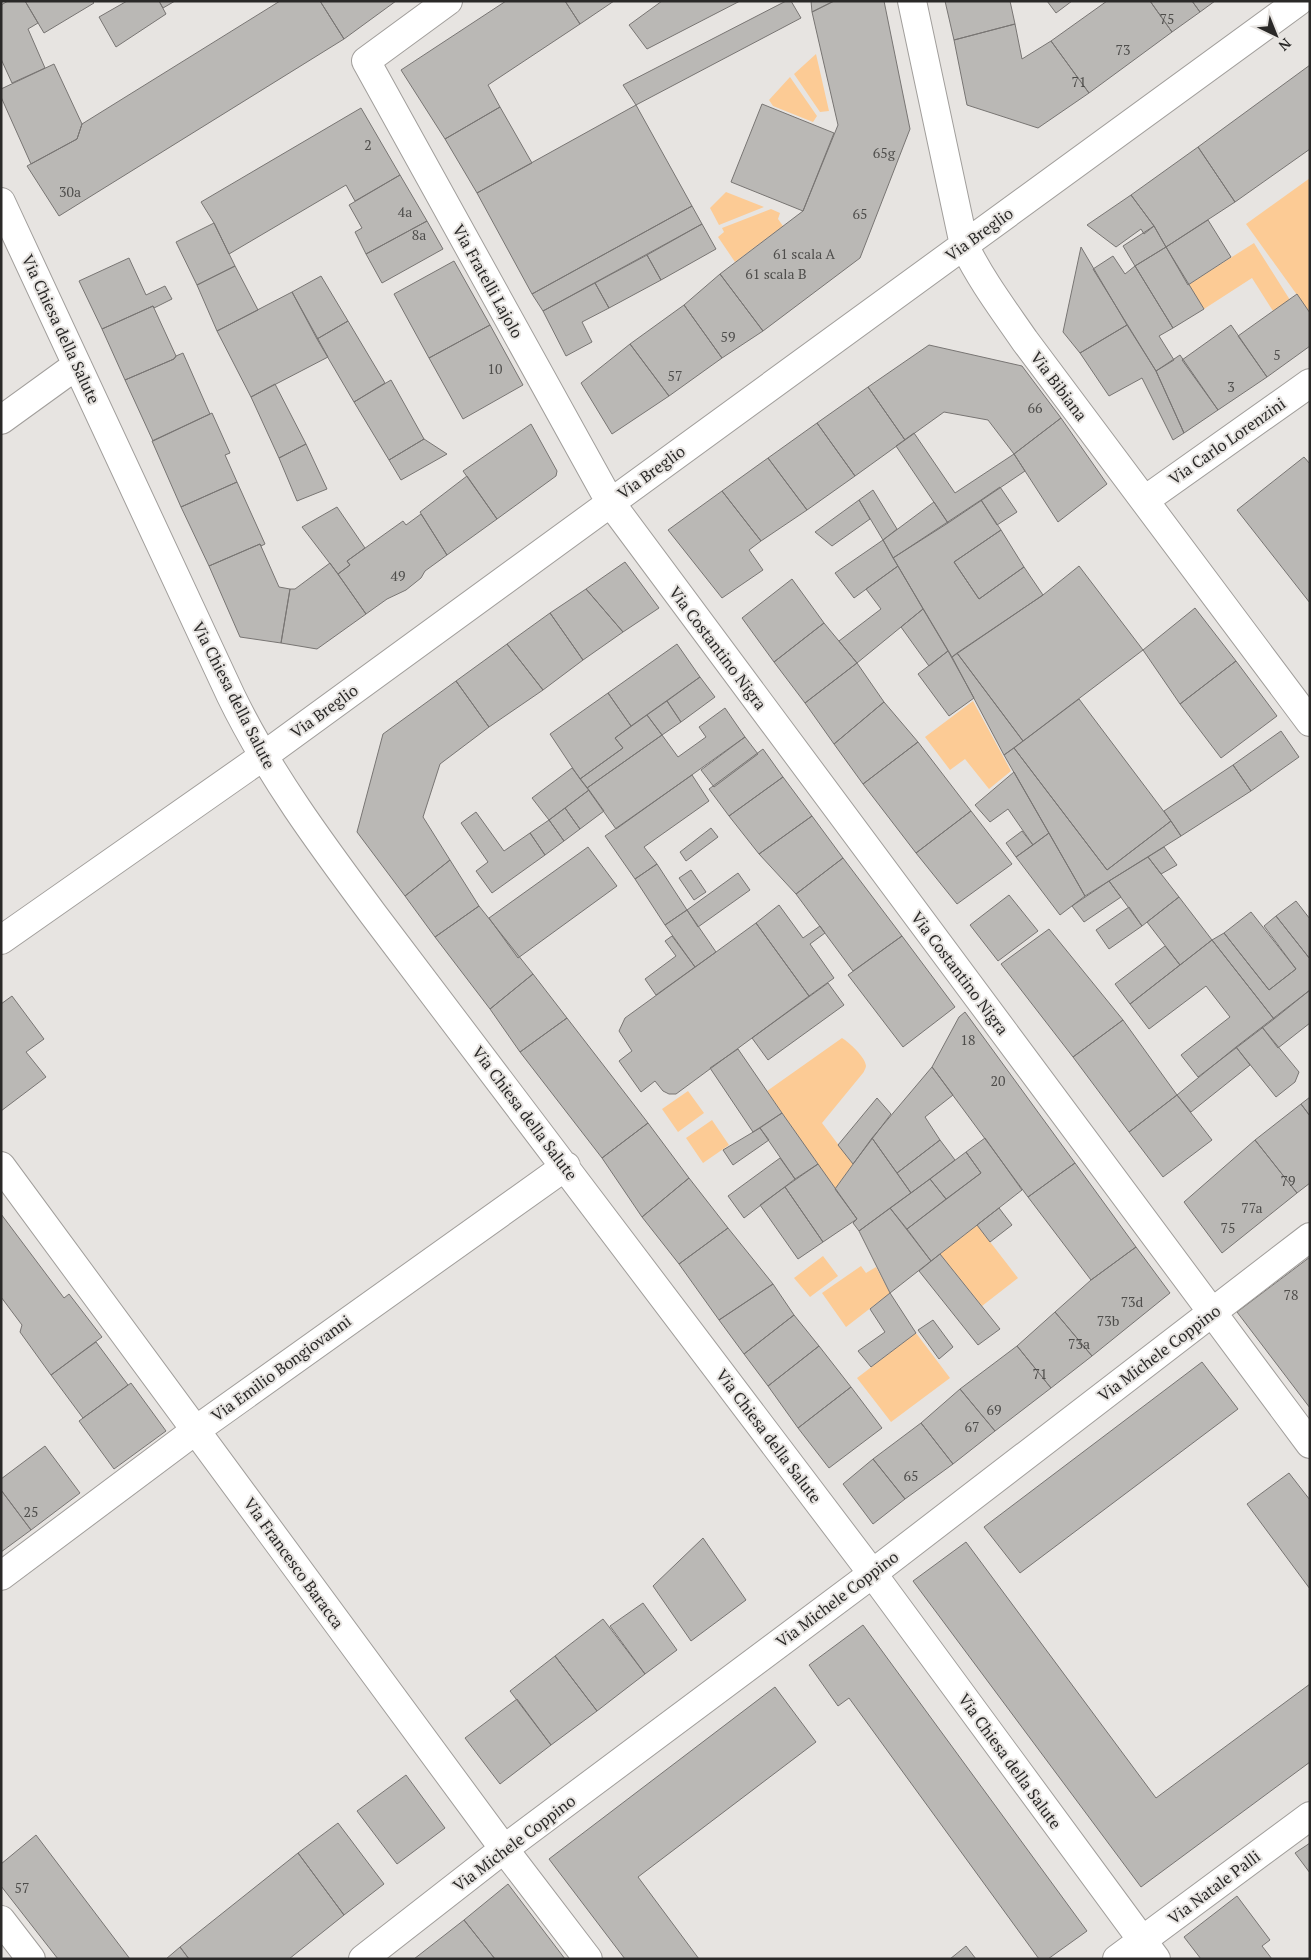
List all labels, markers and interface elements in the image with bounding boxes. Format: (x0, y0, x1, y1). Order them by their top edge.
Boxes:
house number: 75 (1160, 9, 1174, 28)
north arrow (1251, 10, 1301, 60)
text: N (1275, 34, 1296, 56)
house number: 73 (1116, 40, 1130, 59)
house number: 71 (1072, 72, 1086, 91)
house number: 2 (364, 135, 372, 154)
house number: 65g (873, 143, 896, 162)
house number: 30a (59, 182, 81, 201)
house number: 4a (398, 202, 412, 221)
street label: Via Breglio (941, 202, 1017, 266)
house number: 65 (853, 204, 867, 223)
street label: Via Fratelli Lajolo (448, 220, 528, 342)
house number: 8a (412, 225, 426, 244)
house number: 61 scala A (773, 244, 835, 263)
street label: Via Chiesa della Salute (17, 251, 105, 407)
house number: 61 scala B (745, 264, 807, 283)
house number: 59 (721, 327, 735, 346)
house number: 5 (1273, 345, 1281, 364)
street label: Via Bibiana (1026, 347, 1092, 425)
house number: 10 (488, 359, 502, 378)
house number: 57 (668, 366, 682, 385)
house number: 3 (1227, 377, 1235, 396)
street label: Via Carlo Lorenzini (1164, 392, 1290, 490)
house number: 66 (1028, 398, 1043, 417)
street label: Via Breglio (613, 440, 689, 504)
house number: 49 (391, 566, 405, 585)
street label: Via Costantino Nigra (664, 582, 772, 714)
street label: Via Chiesa della Salute (187, 618, 281, 772)
street label: Via Breglio (286, 679, 362, 743)
street label: Via Costantino Nigra (906, 907, 1014, 1039)
house number: 18 (961, 1030, 975, 1049)
street label: Via Chiesa della Salute (467, 1042, 583, 1184)
house number: 20 (991, 1071, 1005, 1090)
house number: 79 (1281, 1171, 1295, 1190)
house number: 77a (1241, 1198, 1263, 1217)
house number: 75 (1221, 1218, 1235, 1237)
house number: 78 (1284, 1285, 1298, 1304)
house number: 73d (1121, 1292, 1144, 1311)
street label: Via Michele Coppino (1093, 1300, 1225, 1406)
street label: Via Emilio Bongiovanni (207, 1310, 356, 1426)
house number: 73b (1097, 1311, 1120, 1330)
house number: 73a (1068, 1334, 1090, 1353)
house number: 71 (1033, 1364, 1047, 1383)
street label: Via Chiesa della Salute (711, 1365, 827, 1507)
house number: 69 (987, 1400, 1001, 1419)
house number: 67 (965, 1417, 979, 1436)
house number: 65 (904, 1466, 918, 1485)
street label: Via Francesco Baracca (239, 1493, 349, 1633)
house number: 25 (24, 1502, 38, 1521)
street label: Via Michele Coppino (771, 1546, 903, 1652)
street label: Via Chiesa della Salute (953, 1689, 1067, 1833)
street label: Via Michele Coppino (448, 1790, 580, 1896)
street label: Via Natale Palli (1163, 1845, 1265, 1929)
house number: 57 (15, 1878, 29, 1897)

